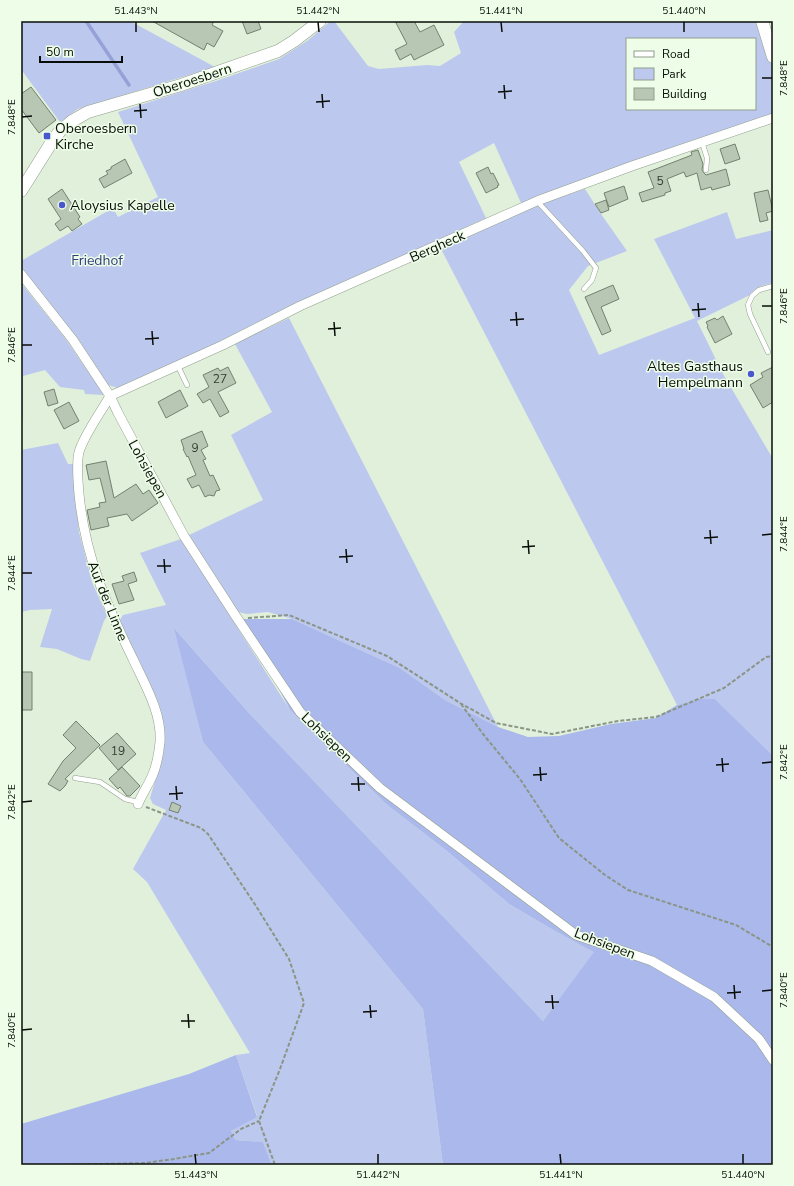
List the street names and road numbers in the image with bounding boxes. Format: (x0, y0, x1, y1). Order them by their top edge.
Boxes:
street label: Oberoesbern (150, 59, 234, 102)
street label: Bergheck (406, 225, 469, 267)
street label: Lohsiepen (124, 437, 171, 502)
street label: Auf der Linne (83, 558, 132, 644)
street label: Lohsiepen (297, 708, 356, 767)
street label: Lohsiepen (571, 923, 638, 964)

